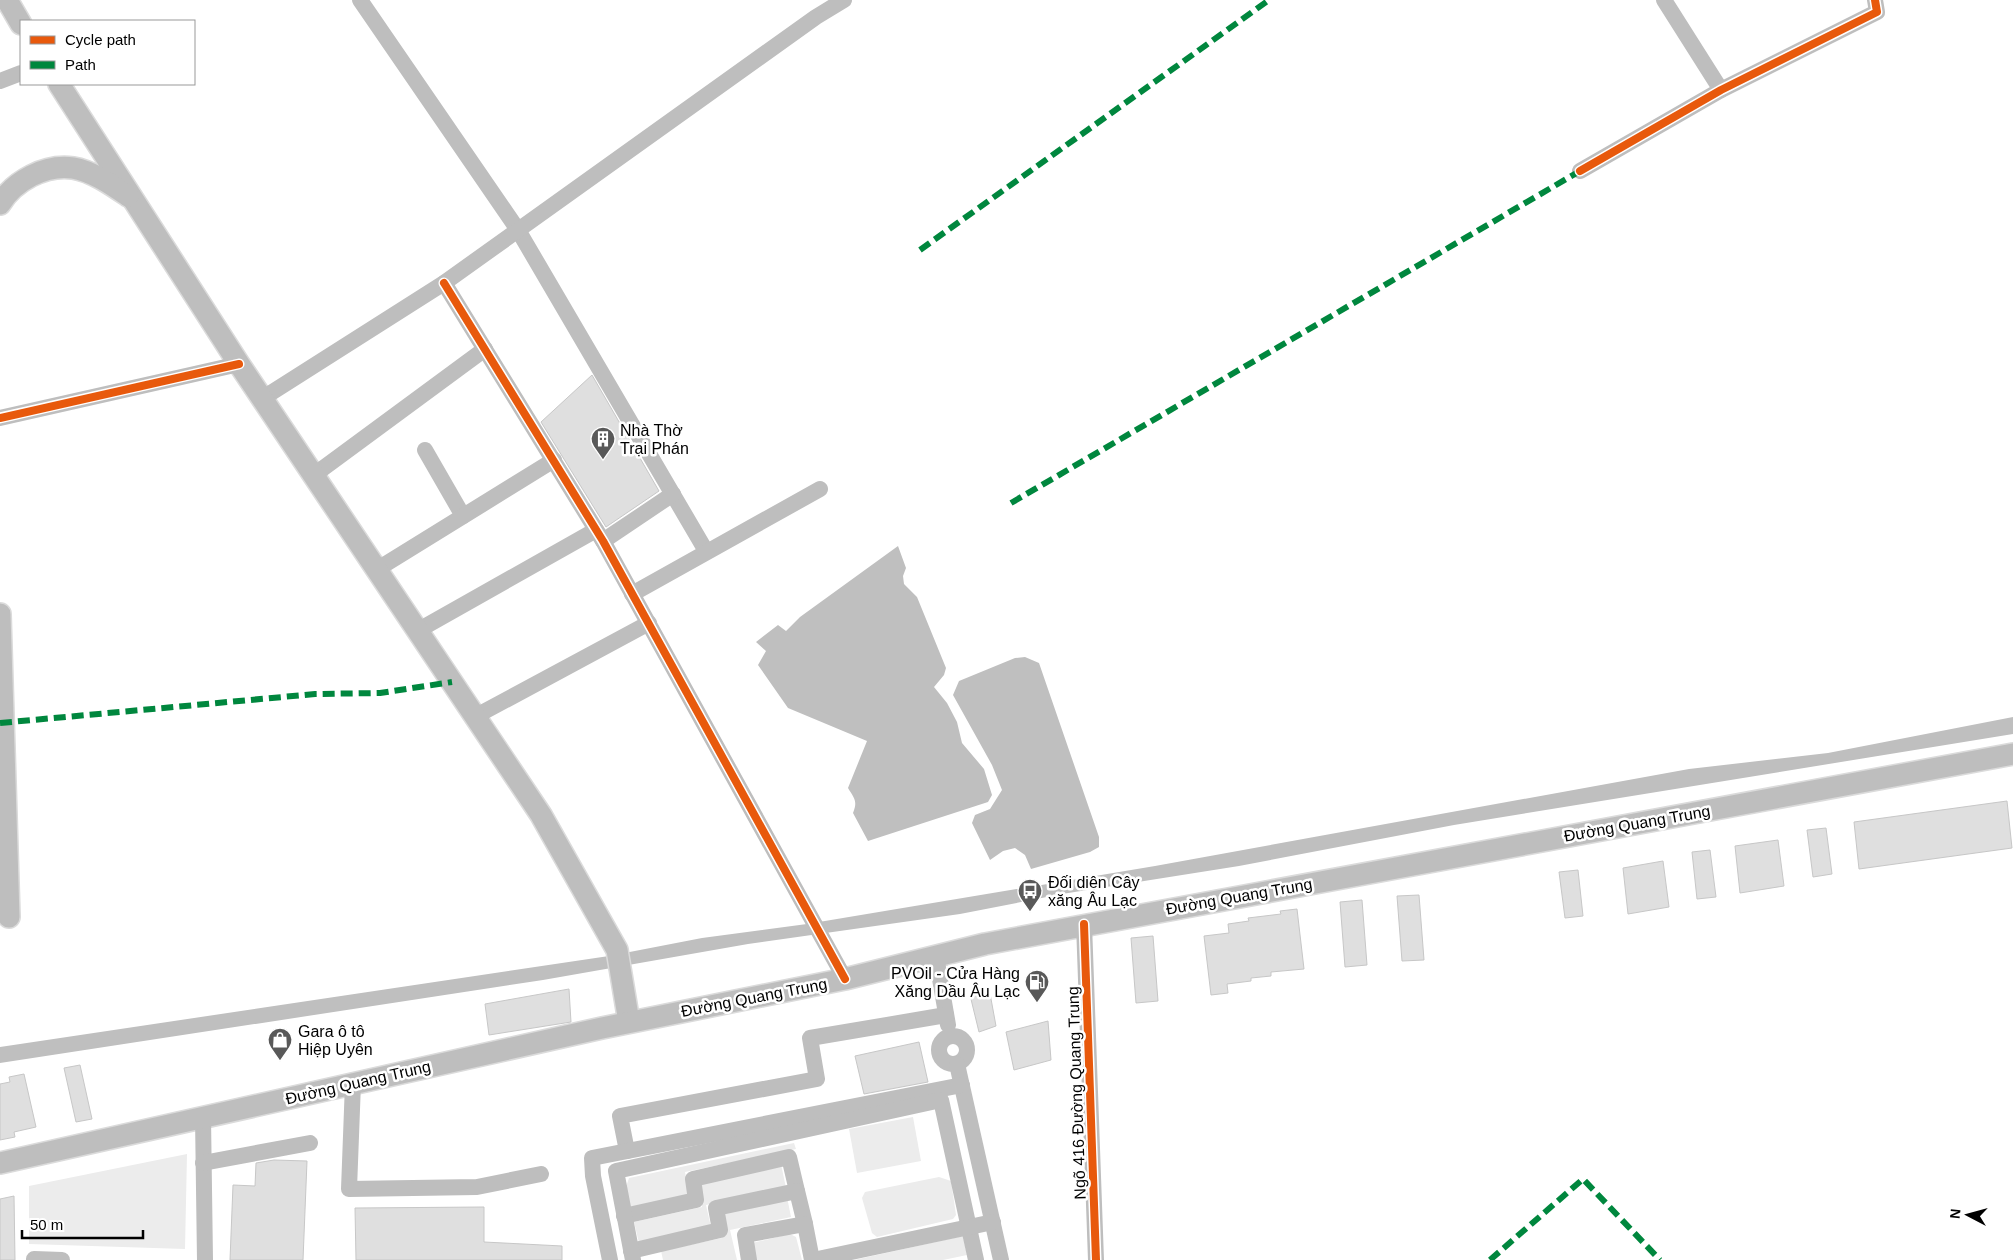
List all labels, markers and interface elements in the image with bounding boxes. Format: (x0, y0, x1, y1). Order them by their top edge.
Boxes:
legend (20, 20, 195, 85)
text: Cycle path (65, 31, 136, 48)
text: Path (65, 56, 96, 73)
place label: Nhà Thờ Trại Phán (620, 422, 689, 457)
building icon: Nhà Thờ Trại Phán (590, 426, 616, 460)
street label: Đường Quang Trung (1563, 802, 1712, 845)
place label: Đối diện Cây xăng Âu Lạc (1048, 874, 1140, 909)
street label: Đường Quang Trung (1165, 875, 1314, 918)
bus stop icon: Đối diện Cây xăng Âu Lạc (1017, 878, 1043, 912)
place label: PVOil - Cửa Hàng Xăng Dầu Âu Lạc (891, 965, 1020, 1000)
fuel station icon: PVOil - Cửa Hàng Xăng Dầu Âu Lạc (1024, 969, 1050, 1003)
street label: Đường Quang Trung (680, 975, 829, 1020)
street label: Ngõ 416 Đường Quang Trung (1064, 986, 1089, 1200)
place label: Gara ô tô Hiệp Uyên (298, 1023, 373, 1058)
shop icon: Gara ô tô Hiệp Uyên (267, 1027, 293, 1061)
street label: Đường Quang Trung (284, 1058, 432, 1107)
north arrow (1943, 1190, 1993, 1240)
scale bar (22, 1208, 144, 1240)
text: N (1947, 1208, 1964, 1220)
text: 50 m (30, 1216, 63, 1233)

